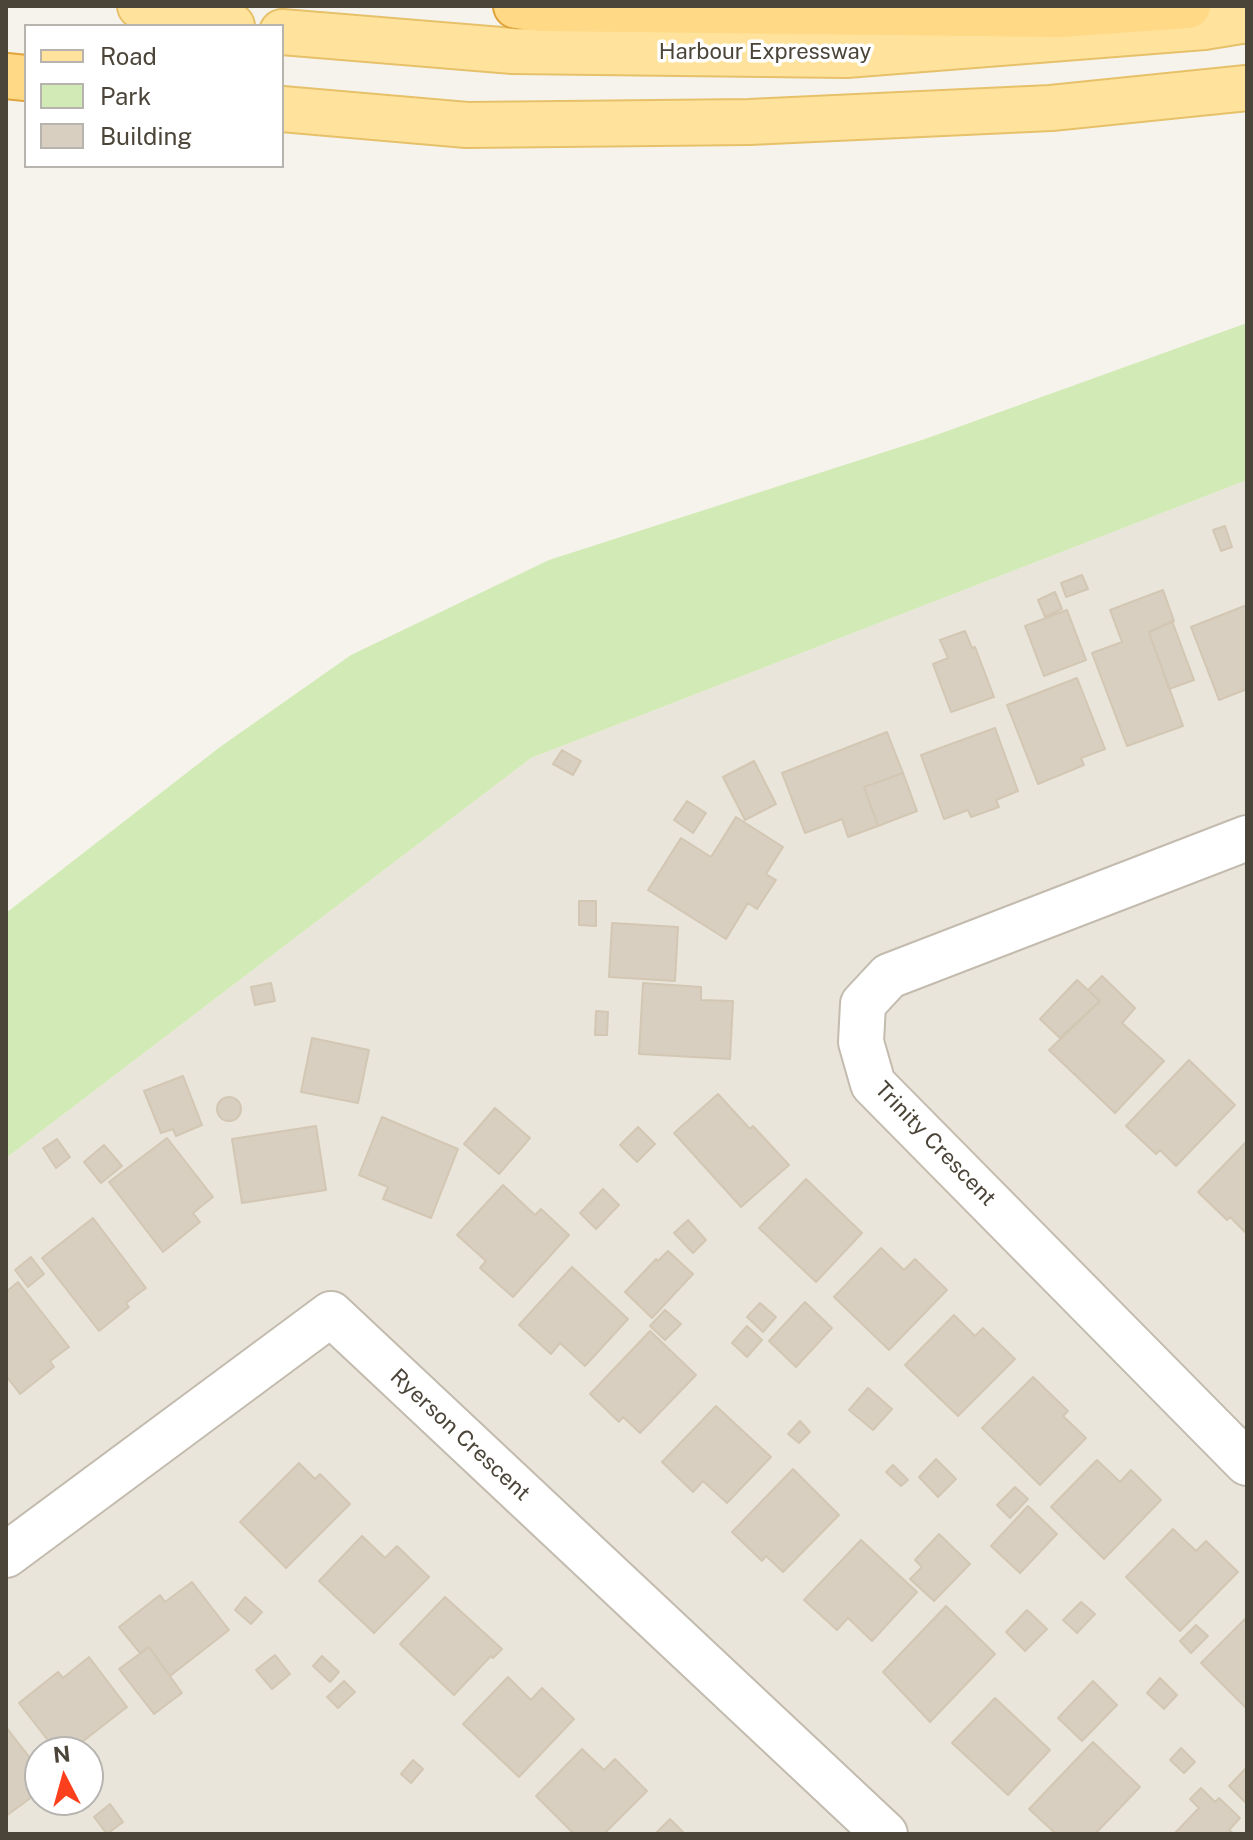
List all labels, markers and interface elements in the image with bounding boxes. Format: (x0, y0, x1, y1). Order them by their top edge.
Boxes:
legend (24, 24, 284, 168)
street label: Harbour Expressway (659, 39, 871, 65)
text: Road (100, 42, 157, 70)
text: Park (100, 82, 151, 110)
text: Building (100, 122, 192, 150)
street label: Trinity Crescent (869, 1076, 1001, 1212)
street label: Ryerson Crescent (385, 1364, 535, 1506)
north arrow (24, 1736, 104, 1816)
text: N (52, 1740, 72, 1768)

